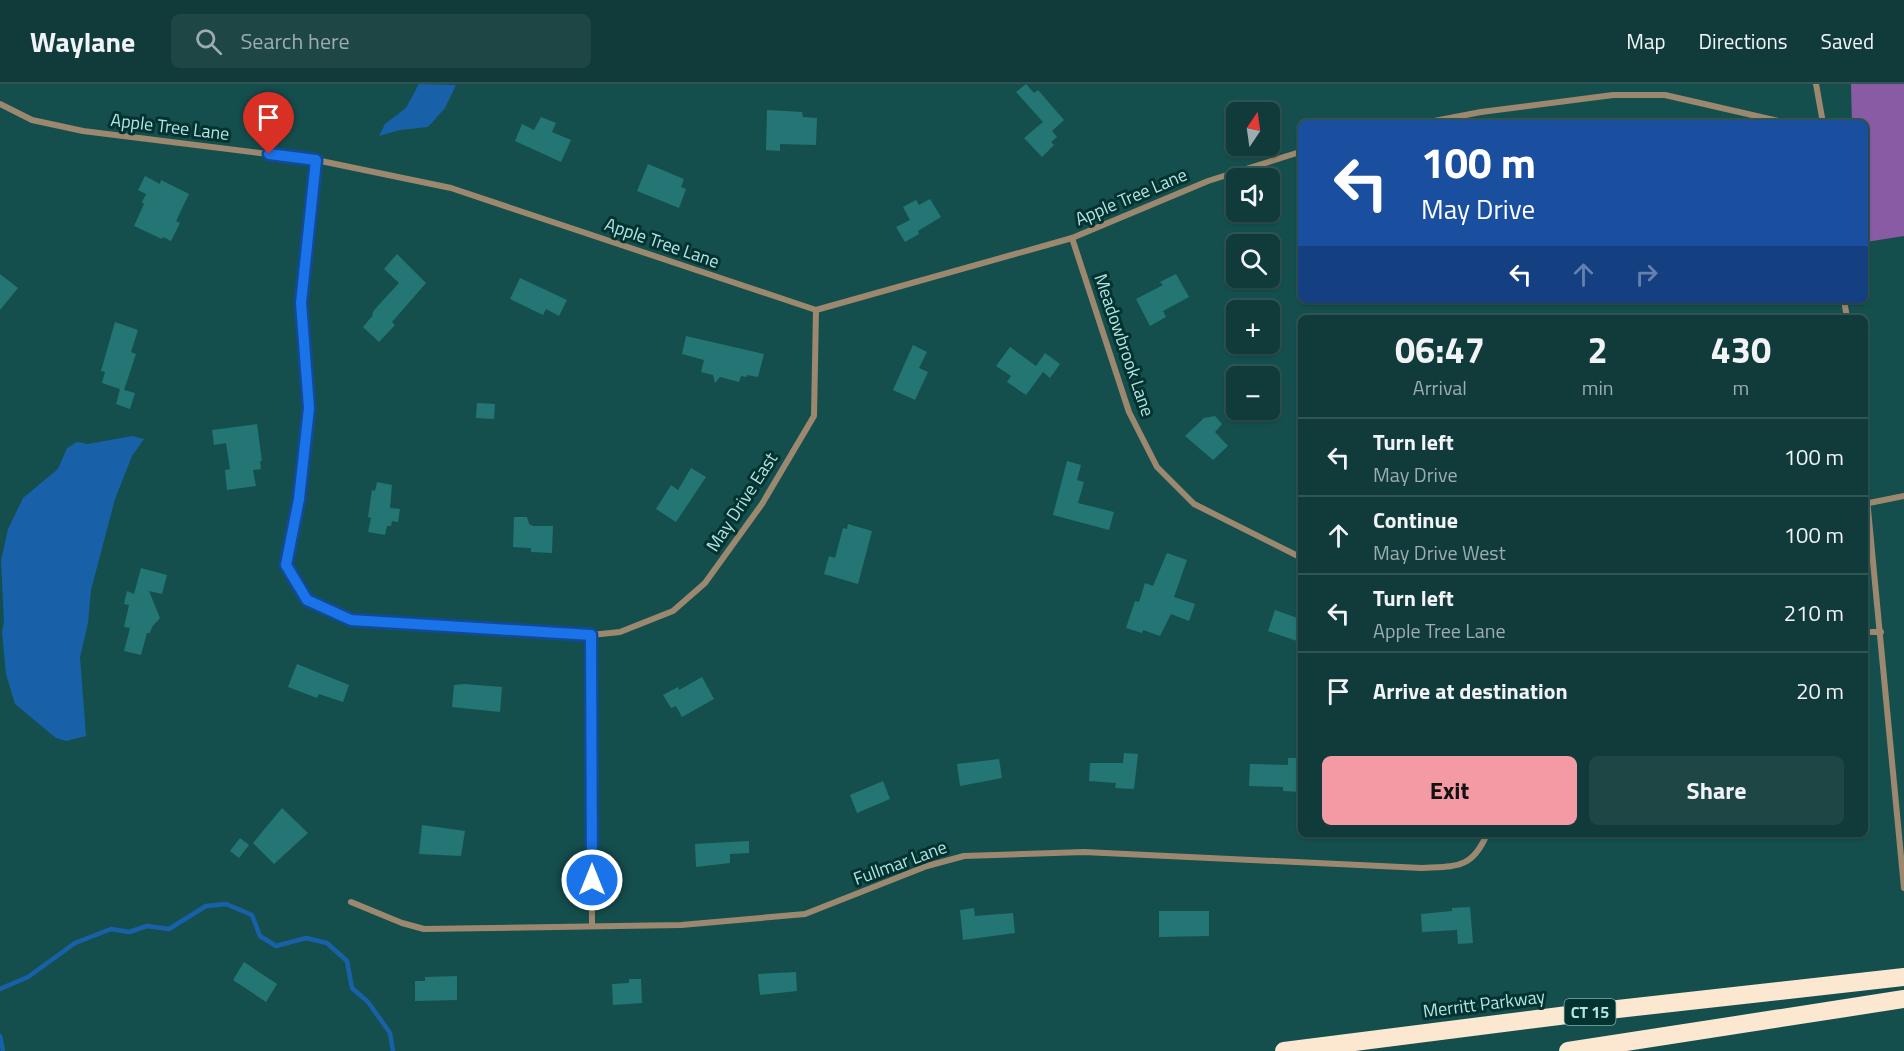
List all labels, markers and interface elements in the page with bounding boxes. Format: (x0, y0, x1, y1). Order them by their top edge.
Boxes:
search box (171, 14, 591, 68)
text: Waylane (30, 20, 135, 63)
text: Search here (240, 24, 350, 58)
icon: search (192, 25, 225, 58)
text: Map (1626, 25, 1666, 57)
text: Directions (1699, 25, 1788, 57)
text: Saved (1821, 25, 1874, 57)
pin (243, 92, 294, 154)
icon: arrive (252, 101, 285, 134)
north arrow (1226, 102, 1280, 156)
map controls (1226, 102, 1280, 420)
street label: Apple Tree Lane (109, 106, 231, 147)
text: 100 m (1421, 130, 1536, 194)
icon: left (1322, 144, 1400, 222)
street label: Apple Tree Lane (1071, 161, 1191, 232)
button: sound (1226, 168, 1280, 222)
text: May Drive (1421, 188, 1535, 229)
street label: Apple Tree Lane (601, 210, 723, 275)
button: search (1226, 234, 1280, 288)
icon: left (1504, 258, 1537, 291)
icon: ahead (1567, 258, 1600, 291)
icon: right (1630, 258, 1663, 291)
street label: Meadowbrook Lane (1087, 270, 1162, 420)
button: + (1226, 300, 1280, 354)
text: 06:47 (1395, 322, 1485, 377)
text: 2 (1588, 322, 1608, 377)
text: 430 (1711, 322, 1771, 377)
button: − (1226, 366, 1280, 420)
text: Arrival (1413, 372, 1467, 403)
text: min (1582, 372, 1614, 403)
text: m (1732, 372, 1749, 403)
text: Turn left (1373, 425, 1454, 459)
text: 100 m (1784, 440, 1844, 474)
icon: left (1322, 441, 1355, 474)
street label: May Drive East (699, 446, 784, 557)
text: May Drive (1373, 459, 1458, 490)
text: Continue (1373, 503, 1458, 537)
text: 100 m (1784, 518, 1844, 552)
icon: ahead (1322, 519, 1355, 552)
text: May Drive West (1373, 537, 1506, 568)
text: Turn left (1373, 581, 1454, 615)
text: 210 m (1784, 596, 1844, 630)
icon: left (1322, 597, 1355, 630)
text: Apple Tree Lane (1373, 615, 1506, 646)
text: Arrive at destination (1373, 674, 1568, 708)
text: 20 m (1796, 674, 1844, 708)
icon: arrive (1322, 675, 1355, 708)
button: Exit (1322, 756, 1577, 825)
button: Share (1589, 756, 1844, 825)
street label: Fullmar Lane (849, 833, 950, 892)
position arrow (560, 848, 624, 912)
street label: Merritt Parkway (1421, 983, 1547, 1024)
road number: CT 15 (1564, 999, 1616, 1025)

